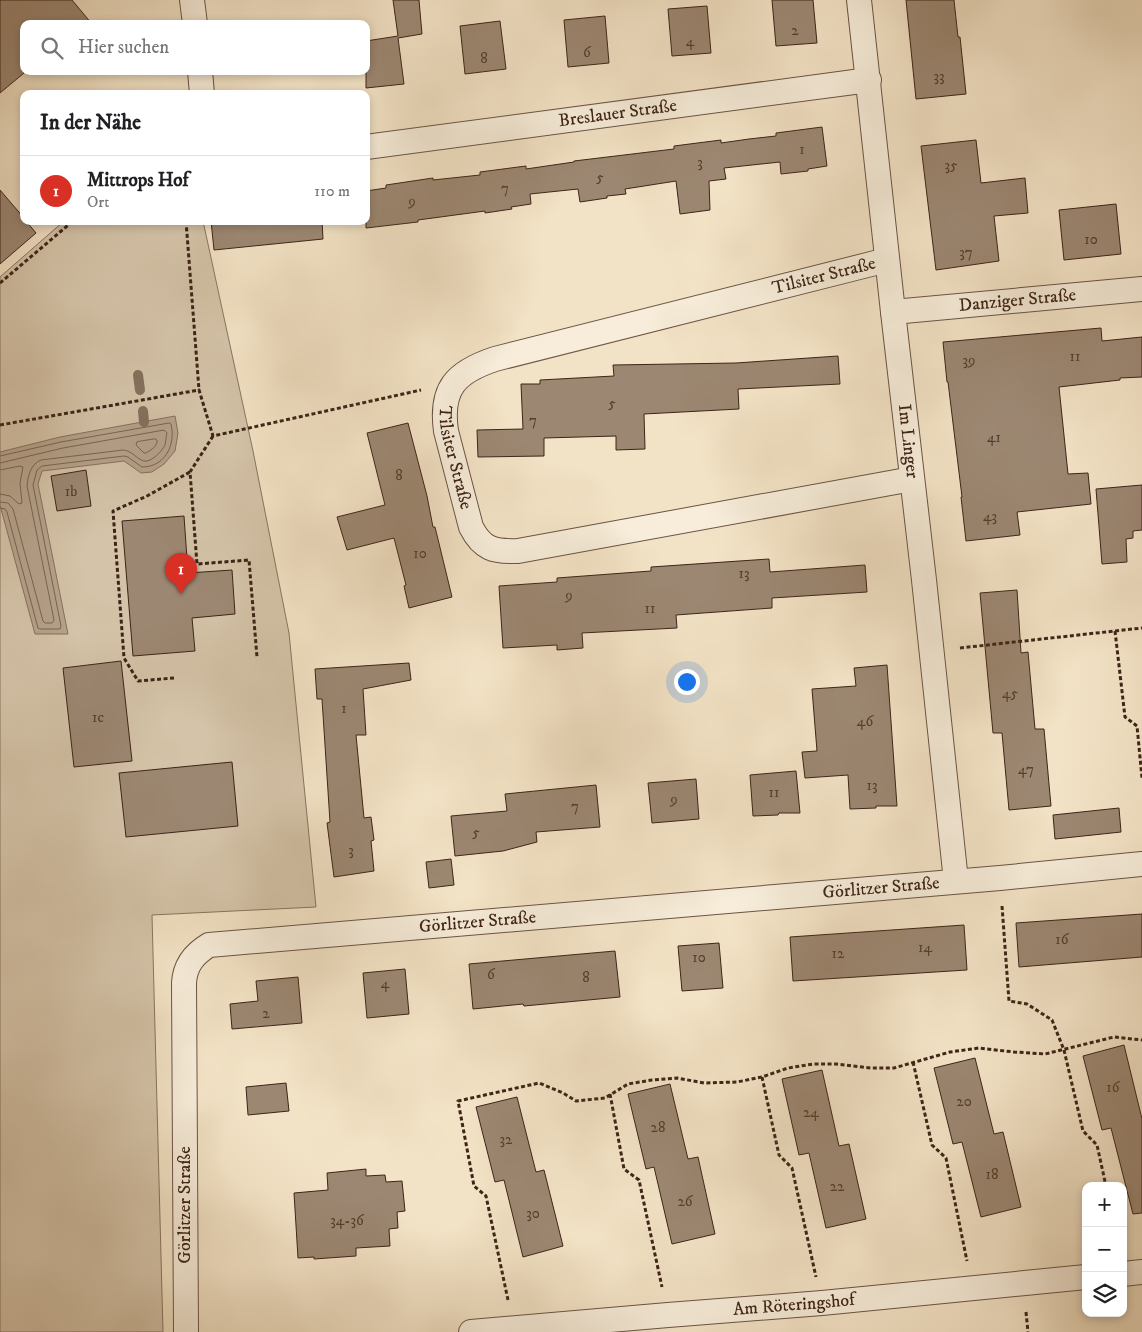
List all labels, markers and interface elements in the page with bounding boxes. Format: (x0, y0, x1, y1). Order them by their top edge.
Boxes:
search box (20, 20, 370, 75)
house number: 2 (791, 21, 799, 40)
house number: 4 (686, 32, 695, 51)
icon: search (38, 34, 66, 62)
text: Hier suchen (78, 36, 169, 59)
house number: 6 (583, 43, 592, 62)
house number: 8 (480, 49, 488, 68)
house number: 33 (933, 67, 945, 86)
street label: Breslauer Straße (557, 95, 678, 132)
text: In der Nähe (40, 110, 141, 136)
house number: 1 (799, 140, 805, 159)
house number: 3 (697, 153, 703, 172)
house number: 35 (944, 156, 958, 175)
house number: 5 (596, 168, 604, 187)
text: Mittrops Hof (87, 169, 189, 192)
house number: 7 (501, 179, 509, 198)
text: 1 (53, 181, 59, 201)
text: 110 m (314, 181, 350, 201)
text: Ort (87, 192, 109, 212)
house number: 9 (407, 192, 416, 211)
house number: 10 (1084, 230, 1098, 249)
house number: 37 (959, 243, 973, 262)
street label: Tilsiter Straße (770, 253, 878, 299)
street label: Danziger Straße (958, 284, 1077, 317)
house number: 11 (1069, 347, 1081, 366)
house number: 39 (962, 351, 976, 370)
house number: 5 (608, 394, 616, 413)
street label: Im Linger (893, 403, 923, 480)
street label: Tilsiter Straße (434, 405, 477, 512)
house number: 7 (529, 411, 537, 430)
house number: 41 (987, 428, 1001, 447)
house number: 8 (395, 466, 403, 485)
house number: 1b (65, 482, 77, 501)
house number: 43 (983, 507, 997, 526)
house number: 10 (413, 544, 427, 563)
pin: 1 (165, 553, 197, 594)
house number: 13 (738, 564, 750, 583)
house number: 9 (564, 586, 573, 605)
house number: 11 (644, 599, 656, 618)
your location (674, 669, 700, 695)
house number: 45 (1002, 684, 1019, 703)
house number: 1 (341, 699, 347, 718)
house number: 1c (92, 708, 105, 727)
house number: 46 (857, 712, 874, 731)
house number: 47 (1018, 760, 1034, 779)
house number: 13 (866, 776, 878, 795)
house number: 11 (768, 783, 780, 802)
house number: 9 (669, 790, 678, 809)
house number: 7 (571, 797, 579, 816)
house number: 5 (472, 823, 480, 842)
house number: 3 (348, 841, 354, 860)
street label: Görlitzer Straße (822, 872, 940, 904)
street label: Görlitzer Straße (418, 906, 537, 938)
house number: 16 (1055, 930, 1070, 949)
house number: 14 (918, 938, 932, 957)
house number: 12 (832, 944, 845, 963)
house number: 10 (692, 948, 706, 967)
house number: 6 (487, 965, 496, 984)
house number: 8 (582, 968, 590, 987)
house number: 4 (381, 974, 390, 993)
house number: 2 (262, 1004, 270, 1023)
house number: 16 (1106, 1078, 1121, 1097)
house number: 20 (956, 1092, 972, 1111)
house number: 24 (803, 1103, 819, 1122)
house number: 28 (651, 1118, 665, 1137)
house number: 32 (500, 1130, 513, 1149)
street label: Görlitzer Straße (174, 1146, 196, 1264)
house number: 18 (985, 1165, 999, 1184)
house number: 22 (830, 1177, 845, 1196)
map controls (1082, 1182, 1127, 1317)
button: + (1082, 1182, 1127, 1227)
house number: 26 (677, 1192, 694, 1211)
house number: 30 (526, 1204, 540, 1223)
house number: 34-36 (330, 1211, 365, 1230)
button: − (1082, 1227, 1127, 1272)
button: layers (1082, 1272, 1127, 1317)
street label: Am Röteringshof (732, 1289, 859, 1321)

